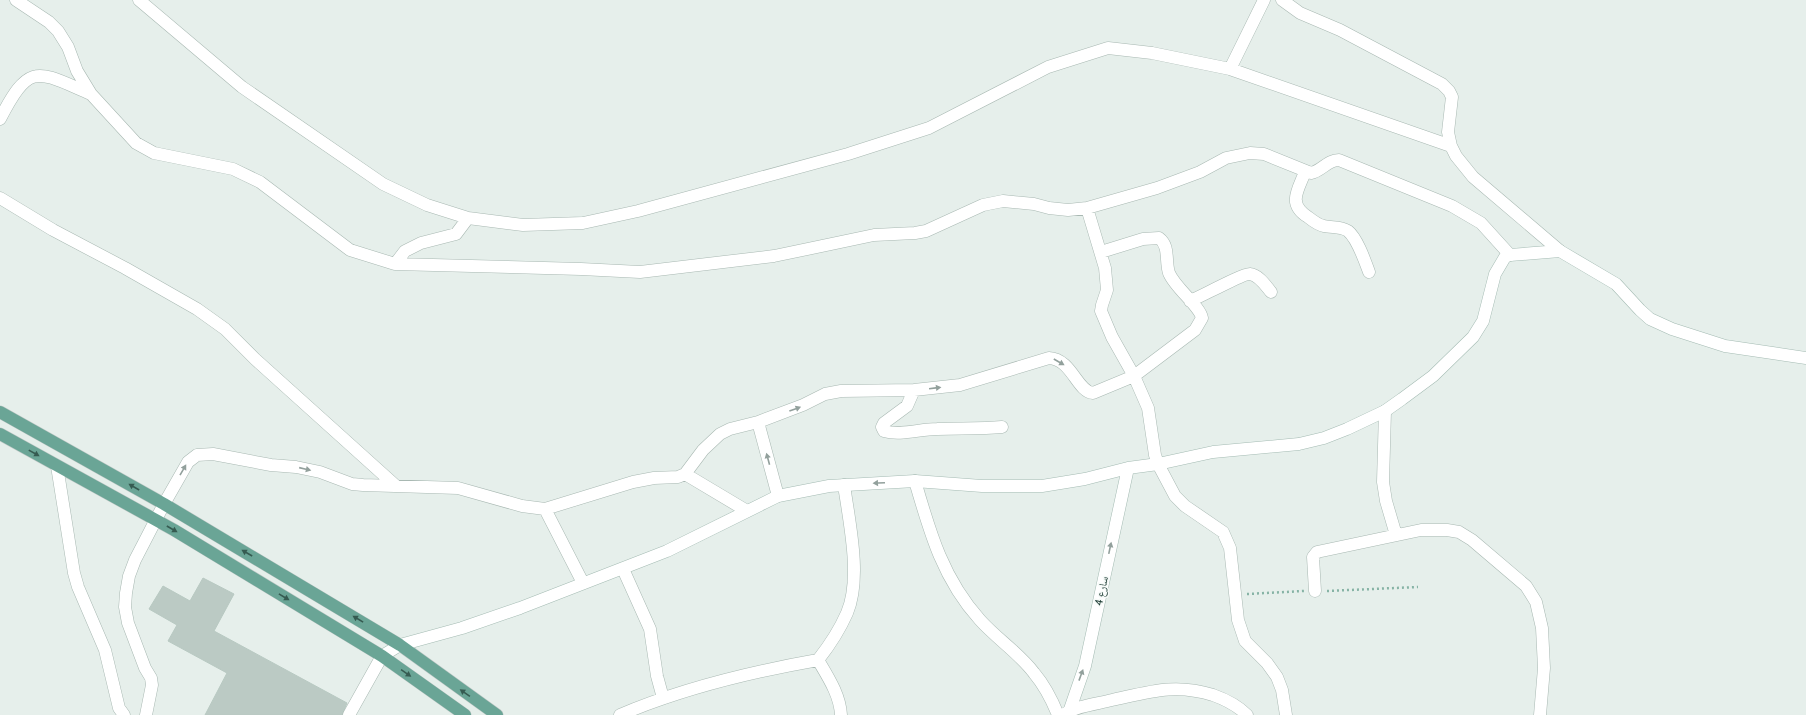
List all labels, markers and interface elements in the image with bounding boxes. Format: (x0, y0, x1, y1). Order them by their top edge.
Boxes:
one-way arrow (1053, 358, 1065, 365)
one-way arrow (929, 384, 941, 391)
one-way arrow (789, 405, 801, 411)
one-way arrow (28, 449, 40, 456)
one-way arrow (765, 453, 771, 465)
one-way arrow (180, 464, 187, 476)
one-way arrow (299, 466, 311, 472)
one-way arrow (873, 479, 885, 486)
one-way arrow (128, 484, 140, 491)
one-way arrow (166, 526, 178, 533)
one-way arrow (1108, 542, 1114, 554)
one-way arrow (241, 549, 253, 556)
street label: سارع 4 (1091, 575, 1111, 607)
one-way arrow (278, 593, 290, 600)
one-way arrow (352, 616, 364, 623)
one-way arrow (1079, 668, 1085, 680)
one-way arrow (400, 669, 411, 677)
one-way arrow (460, 689, 471, 697)

